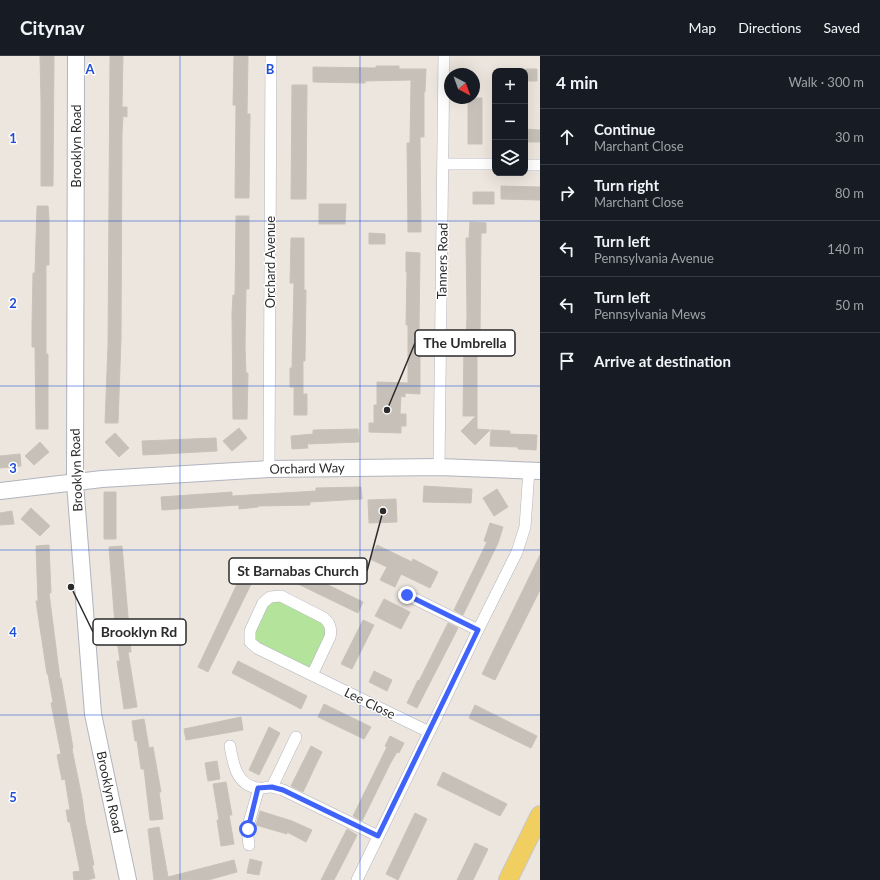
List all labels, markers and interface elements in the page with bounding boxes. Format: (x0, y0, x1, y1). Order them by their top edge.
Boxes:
text: Citynav (20, 16, 85, 39)
text: Map (689, 19, 716, 36)
text: Directions (738, 19, 801, 36)
text: Saved (823, 19, 860, 36)
text: A (84, 61, 95, 77)
text: B (266, 61, 275, 77)
north arrow (444, 68, 480, 104)
map controls (492, 68, 528, 176)
button: + (492, 68, 528, 104)
text: 4 min (556, 72, 598, 93)
text: Walk · 300 m (788, 74, 864, 90)
street label: Brooklyn Road (68, 104, 84, 188)
button: − (492, 104, 528, 140)
text: Continue (594, 120, 655, 138)
icon: ahead (556, 126, 578, 148)
text: 30 m (835, 129, 864, 145)
text: 1 (9, 130, 17, 146)
text: Marchant Close (594, 138, 684, 154)
button: layers (492, 140, 528, 176)
text: Turn right (594, 176, 659, 194)
icon: right (556, 182, 578, 204)
text: 80 m (835, 185, 864, 201)
text: Marchant Close (594, 194, 684, 210)
street label: Orchard Avenue (262, 216, 278, 308)
street label: Tanners Road (433, 223, 451, 299)
text: Turn left (594, 232, 650, 250)
icon: left (556, 238, 578, 260)
text: 140 m (827, 241, 864, 257)
text: Pennsylvania Avenue (594, 250, 714, 266)
text: Turn left (594, 288, 650, 306)
icon: left (556, 294, 578, 316)
text: 2 (9, 295, 17, 311)
text: 50 m (835, 297, 864, 313)
text: Pennsylvania Mews (594, 306, 706, 322)
callout: The Umbrella (415, 330, 515, 356)
text: The Umbrella (423, 334, 507, 351)
icon: arrive (556, 350, 578, 372)
text: Arrive at destination (594, 352, 731, 370)
street label: Brooklyn Road (67, 428, 85, 512)
street label: Orchard Way (269, 459, 345, 477)
text: 3 (9, 460, 17, 476)
callout: St Barnabas Church (229, 558, 367, 584)
text: St Barnabas Church (237, 562, 359, 579)
route end (398, 586, 416, 604)
callout: Brooklyn Rd (93, 619, 186, 645)
text: Brooklyn Rd (101, 623, 177, 640)
text: 4 (9, 624, 17, 640)
street label: Lee Close (342, 684, 398, 722)
street label: Brooklyn Road (94, 750, 126, 834)
text: 5 (9, 789, 17, 805)
route start (239, 820, 257, 838)

